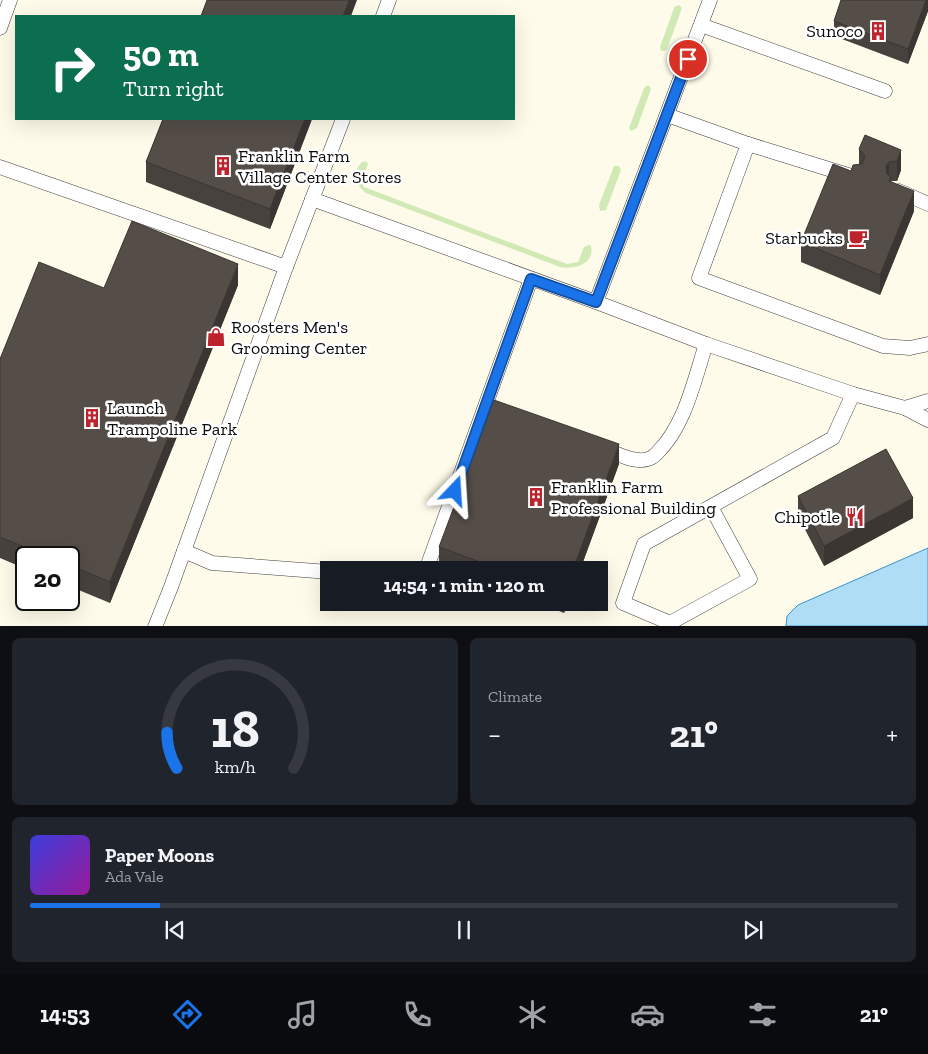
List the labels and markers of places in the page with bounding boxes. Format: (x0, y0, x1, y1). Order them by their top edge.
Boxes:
place label: Sunoco (806, 20, 863, 42)
building icon: Sunoco (867, 20, 889, 42)
pin (667, 38, 709, 80)
place label: Franklin Farm Village Center Stores (237, 145, 401, 188)
building icon: Franklin Farm Village Center Stores (212, 155, 234, 177)
place label: Starbucks (765, 227, 843, 249)
cafe icon: Starbucks (847, 227, 869, 249)
place label: Roosters Men's Grooming Center (231, 316, 367, 359)
shop icon: Roosters Men's Grooming Center (205, 326, 227, 348)
place label: Launch Trampoline Park (107, 397, 238, 440)
building icon: Launch Trampoline Park (81, 407, 103, 429)
place label: Franklin Farm Professional Building (551, 476, 716, 519)
building icon: Franklin Farm Professional Building (525, 486, 547, 508)
place label: Chipotle (774, 506, 840, 528)
restaurant icon: Chipotle (844, 506, 866, 528)

